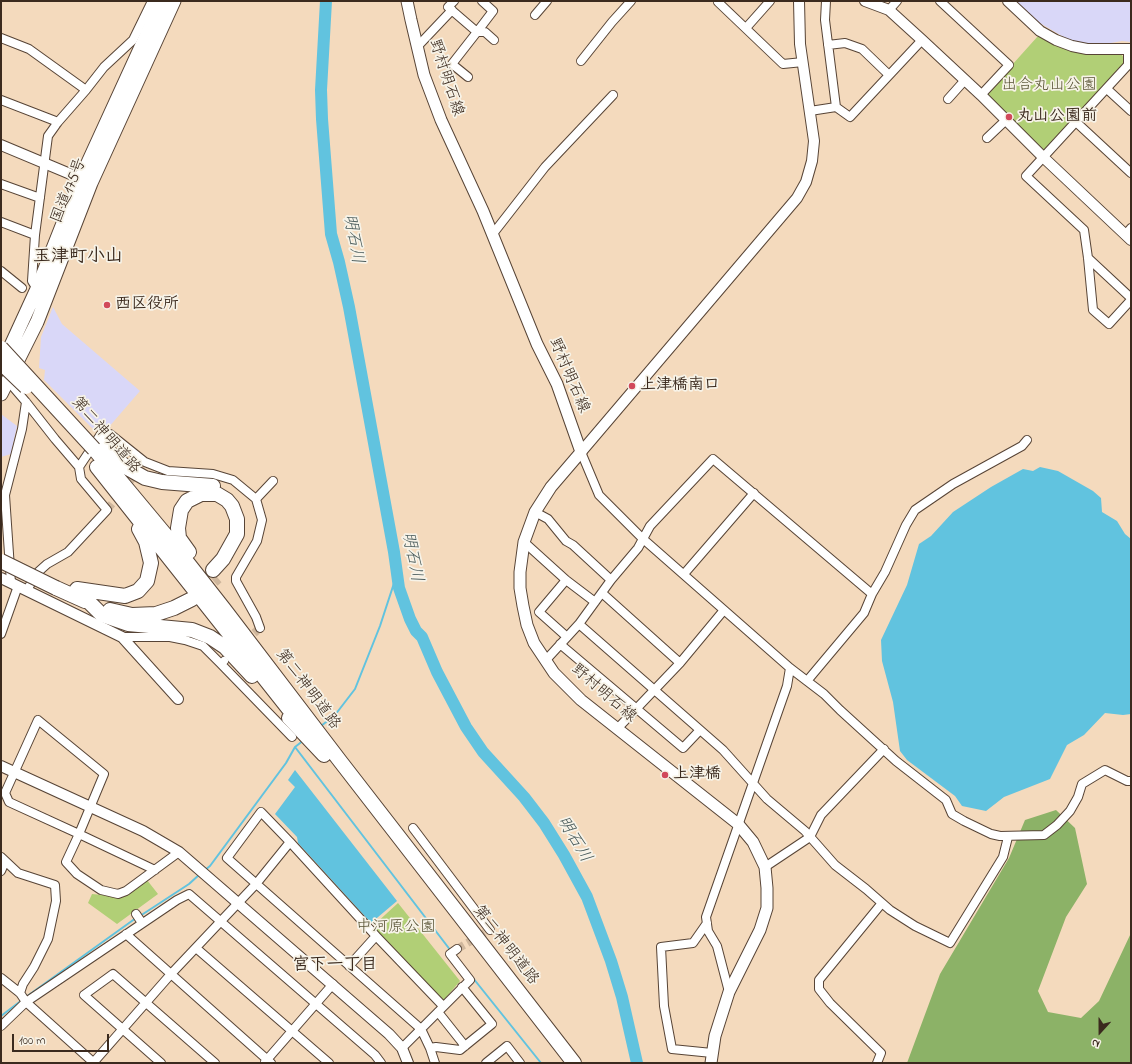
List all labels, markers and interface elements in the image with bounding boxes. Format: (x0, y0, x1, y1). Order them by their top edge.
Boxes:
street label: 野村明石線 (424, 37, 466, 119)
park label: 出合丸山公園 (1001, 76, 1097, 96)
place label: 丸山公園前 (1017, 107, 1097, 127)
marker: 丸山公園前 (1004, 112, 1014, 122)
street label: 国道175号 (48, 155, 92, 227)
water label: 明石川 (338, 212, 366, 266)
district label: 玉津町小山 (33, 247, 123, 269)
place label: 西区役所 (115, 295, 179, 315)
marker: 西区役所 (102, 300, 112, 310)
street label: 野村明石線 (544, 335, 592, 417)
place label: 上津橋南口 (640, 376, 720, 396)
marker: 上津橋南口 (627, 381, 637, 391)
street label: 第二神明道路 (66, 393, 144, 479)
water label: 明石川 (396, 530, 426, 584)
street label: 第二神明道路 (270, 646, 344, 734)
street label: 野村明石線 (567, 661, 639, 727)
place label: 上津橋 (673, 765, 721, 785)
marker: 上津橋 (660, 770, 670, 780)
water label: 明石川 (551, 813, 595, 867)
street label: 第二神明道路 (468, 902, 542, 990)
park label: 中河原公園 (356, 918, 436, 938)
district label: 宮下一丁目 (293, 956, 377, 976)
north arrow (1080, 1012, 1120, 1052)
scale bar (14, 1026, 111, 1052)
text: 100 m (19, 1032, 46, 1050)
text: N (1089, 1034, 1102, 1052)

